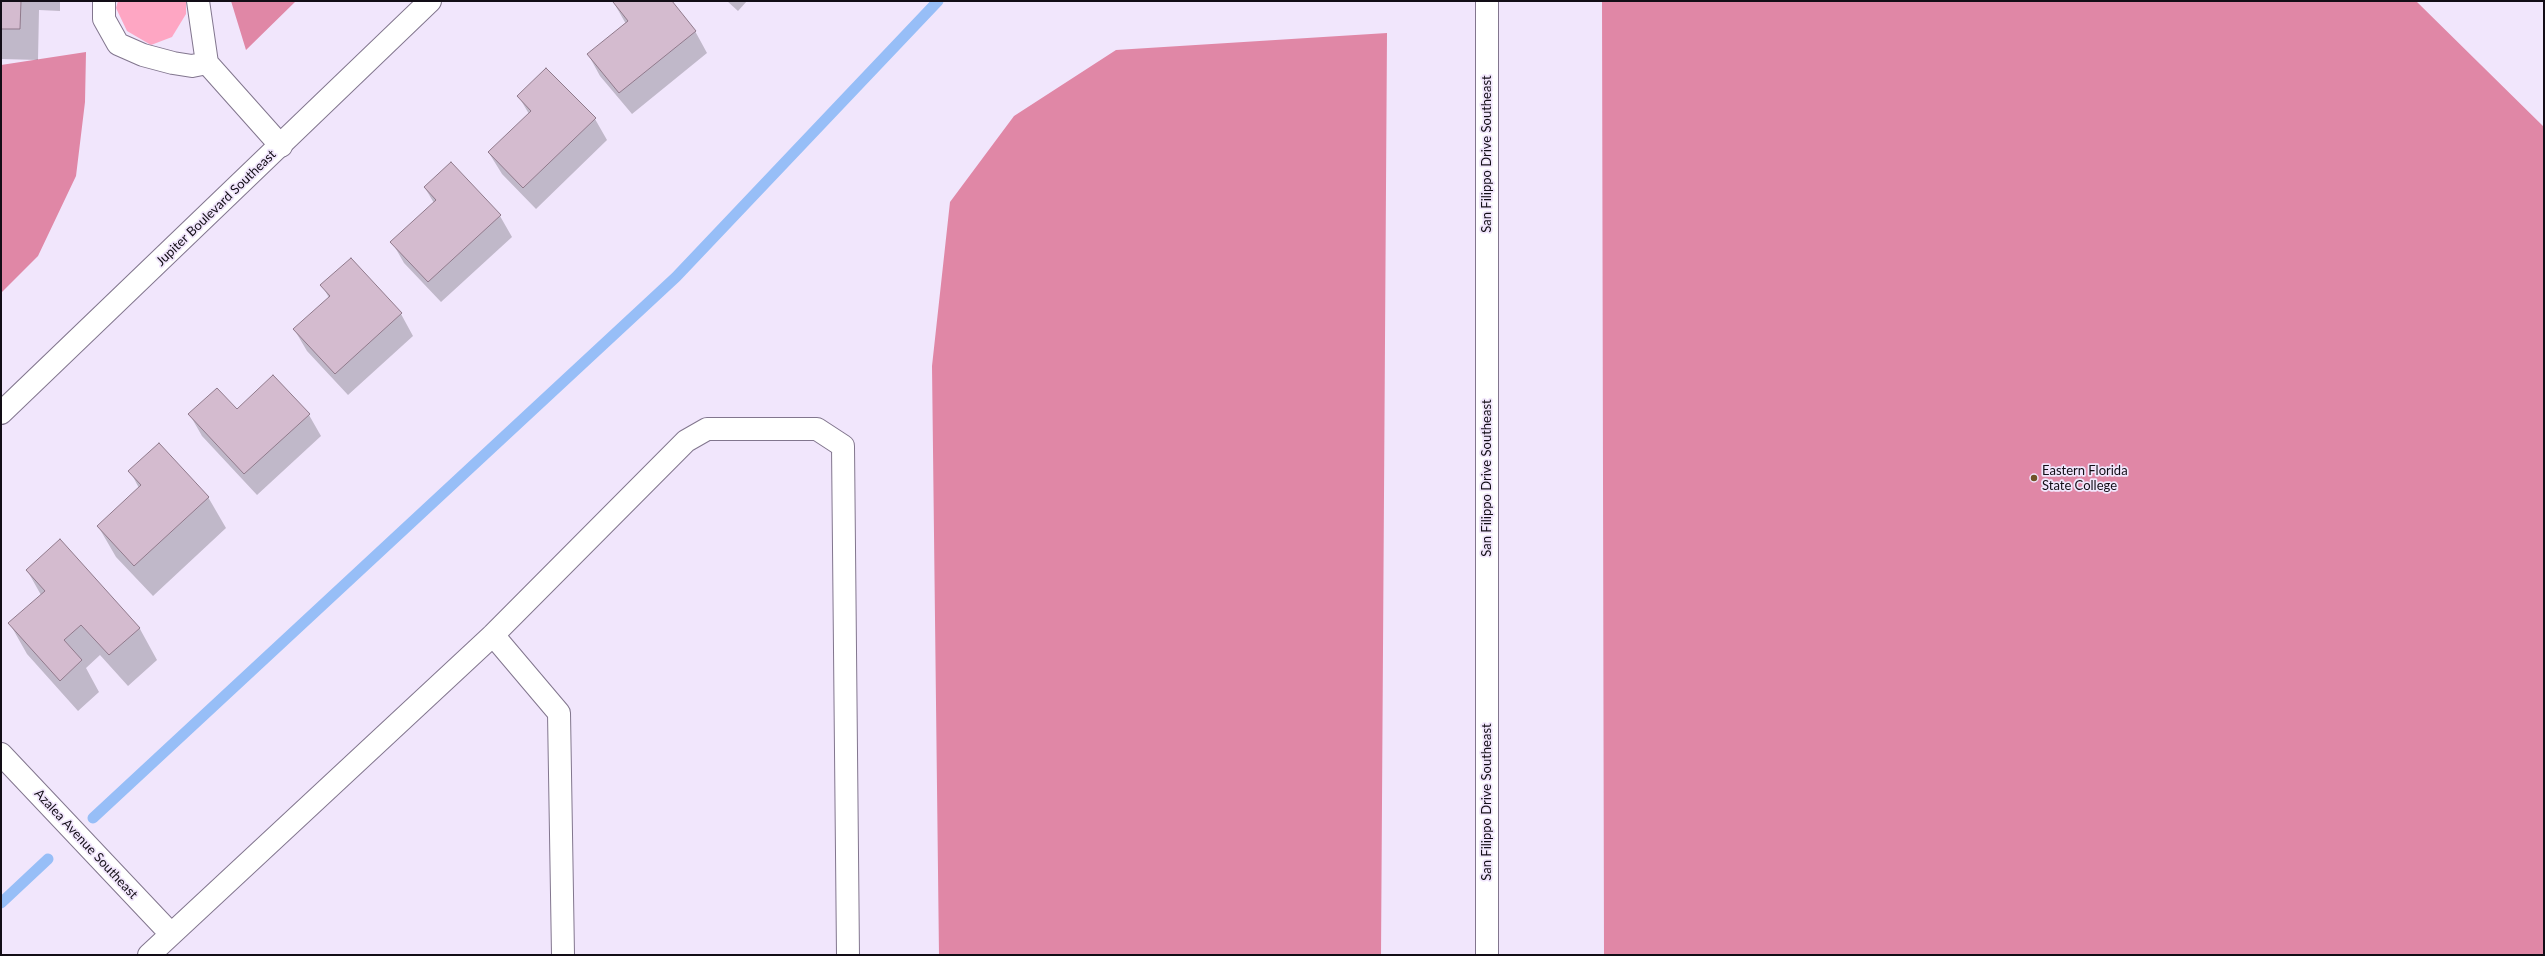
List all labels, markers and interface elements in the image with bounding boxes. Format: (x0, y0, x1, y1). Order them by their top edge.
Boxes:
street label: San Filippo Drive Southeast (1479, 75, 1495, 233)
street label: Jupiter Boulevard Southeast (153, 147, 279, 269)
street label: San Filippo Drive Southeast (1479, 399, 1495, 557)
place label: Eastern Florida State College (2042, 463, 2128, 494)
marker: Eastern Florida State College (2029, 473, 2039, 483)
street label: San Filippo Drive Southeast (1479, 723, 1495, 881)
street label: Azalea Avenue Southeast (31, 786, 141, 902)

